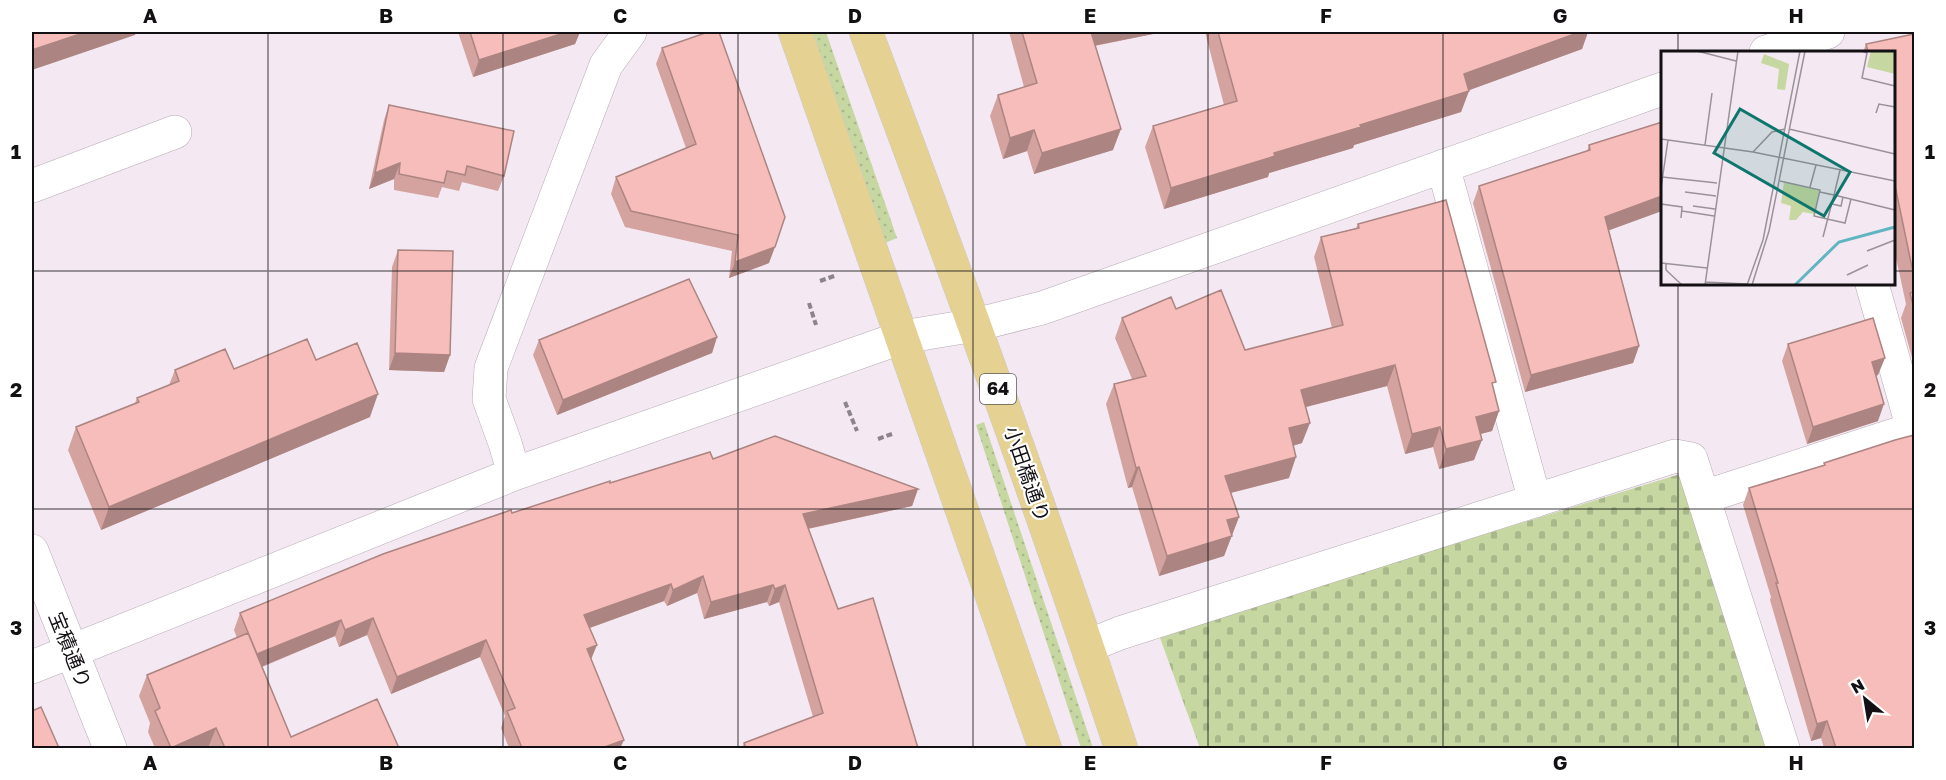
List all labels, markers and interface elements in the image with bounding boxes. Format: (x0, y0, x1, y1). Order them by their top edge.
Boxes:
text: A (143, 3, 157, 27)
text: B (379, 3, 393, 27)
text: C (613, 3, 627, 27)
text: D (848, 3, 862, 27)
text: E (1084, 3, 1096, 27)
text: F (1320, 3, 1332, 27)
text: G (1553, 3, 1567, 27)
text: H (1788, 3, 1804, 27)
inset map (1661, 51, 1895, 285)
text: 1 (11, 139, 21, 163)
text: 1 (1925, 139, 1935, 163)
road number: 64 (980, 374, 1016, 404)
text: 2 (10, 377, 22, 401)
text: 2 (1924, 377, 1936, 401)
street label: 小田橋通り (1000, 422, 1056, 525)
street label: 宝積通り (45, 608, 97, 691)
text: 3 (10, 615, 22, 639)
text: 3 (1924, 615, 1936, 639)
north arrow (1835, 669, 1895, 729)
text: N (1847, 674, 1868, 698)
text: A (143, 750, 157, 774)
text: B (379, 750, 393, 774)
text: C (613, 750, 627, 774)
text: D (848, 750, 862, 774)
text: E (1084, 750, 1096, 774)
text: F (1320, 750, 1332, 774)
text: G (1553, 750, 1567, 774)
text: H (1788, 750, 1804, 774)

